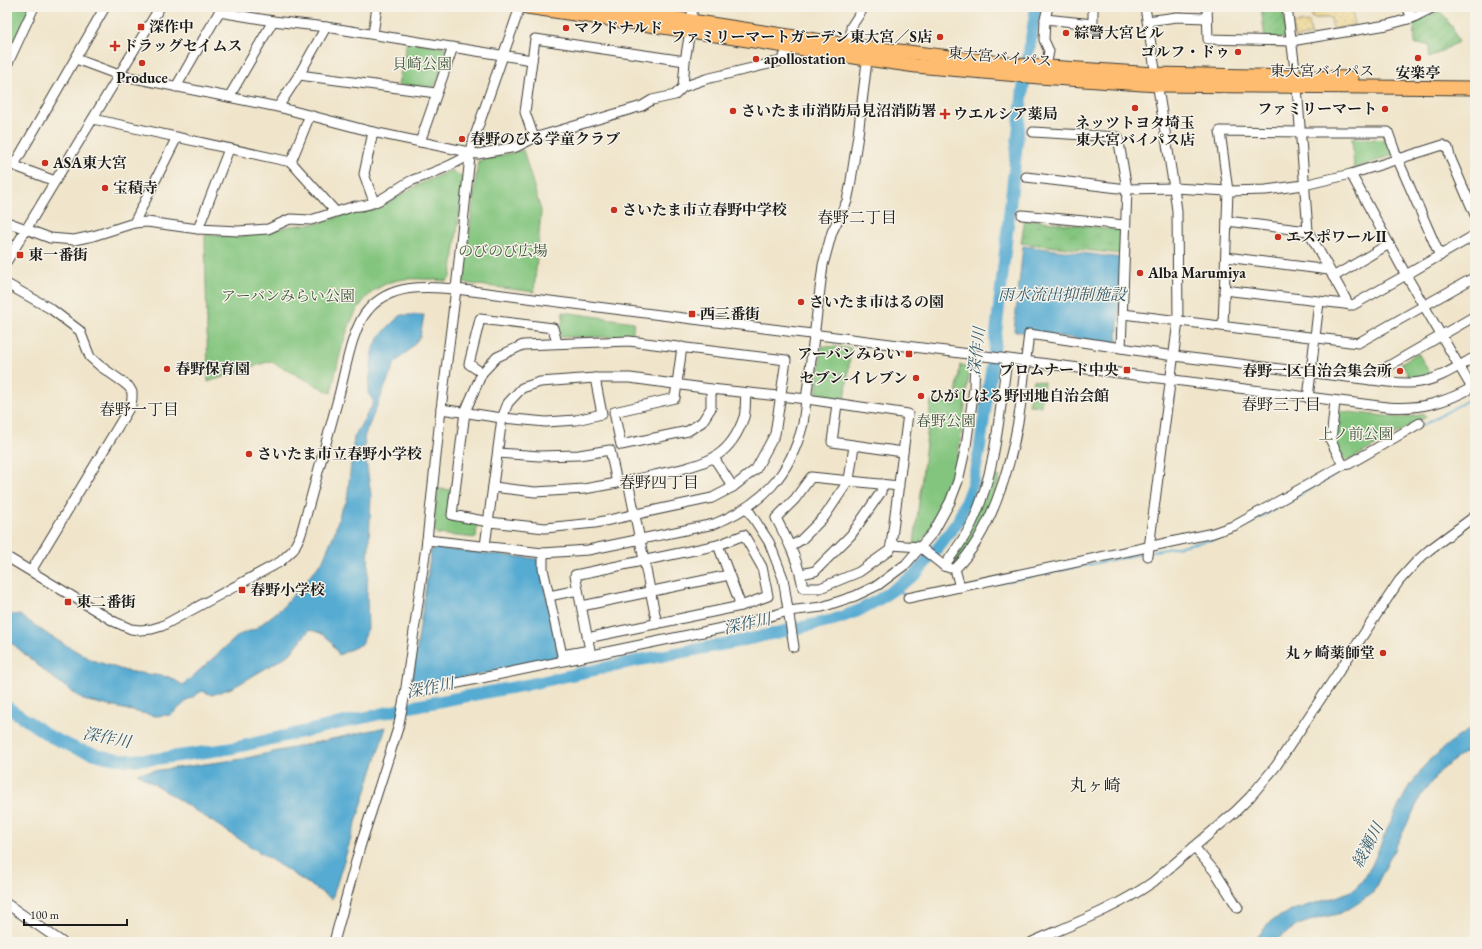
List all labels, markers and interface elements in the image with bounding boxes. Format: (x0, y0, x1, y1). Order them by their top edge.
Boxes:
place label: 深作中 (149, 17, 194, 36)
place label: マクドナルド (574, 18, 663, 37)
marker: 深作中 (136, 22, 146, 32)
marker: マクドナルド (561, 23, 571, 33)
place label: 綜警大宮ビル (1074, 23, 1164, 42)
place label: ファミリーマートガーデン東大宮／S店 (671, 27, 932, 46)
marker: 綜警大宮ビル (1061, 28, 1071, 38)
marker: ファミリーマートガーデン東大宮／S店 (935, 32, 945, 42)
place label: ドラッグセイムス (123, 36, 242, 55)
marker: ドラッグセイムス (110, 41, 120, 51)
street label: 東大宮バイパス (947, 42, 1053, 71)
place label: ゴルフ・ドゥ (1140, 42, 1230, 61)
marker: ゴルフ・ドゥ (1233, 47, 1243, 57)
place label: apollostation (764, 49, 846, 68)
marker: 安楽亭 (1413, 53, 1423, 63)
park label: 貝崎公園 (392, 54, 452, 73)
marker: apollostation (751, 54, 761, 64)
marker: Produce (137, 58, 147, 68)
street label: 東大宮バイパス (1270, 61, 1374, 80)
place label: 安楽亭 (1395, 63, 1441, 82)
place label: Produce (116, 68, 168, 87)
place label: ファミリーマート (1257, 99, 1377, 118)
place label: さいたま市消防局見沼消防署 (741, 101, 936, 120)
marker: ネッツトヨタ埼玉 東大宮バイパス店 (1130, 103, 1140, 113)
place label: ウエルシア薬局 (953, 104, 1058, 123)
marker: ファミリーマート (1380, 104, 1390, 114)
marker: さいたま市消防局見沼消防署 (728, 106, 738, 116)
marker: ウエルシア薬局 (940, 109, 950, 119)
place label: ネッツトヨタ埼玉 東大宮バイパス店 (1075, 113, 1195, 149)
place label: 春野のびる学童クラブ (470, 129, 620, 148)
marker: 春野のびる学童クラブ (457, 134, 467, 144)
place label: ASA東大宮 (52, 153, 127, 172)
marker: ASA東大宮 (40, 158, 50, 168)
place label: 宝積寺 (113, 178, 158, 197)
marker: 宝積寺 (100, 183, 110, 193)
place label: さいたま市立春野中学校 (622, 200, 787, 219)
marker: さいたま市立春野中学校 (609, 205, 619, 215)
district label: 春野二丁目 (817, 207, 897, 228)
place label: エスポワールⅡ (1286, 227, 1387, 246)
marker: エスポワールⅡ (1273, 232, 1283, 242)
park label: のびのび広場 (458, 241, 548, 260)
place label: 東一番街 (28, 245, 88, 264)
marker: 東一番街 (15, 250, 25, 260)
place label: Alba Marumiya (1147, 263, 1246, 282)
marker: Alba Marumiya (1135, 268, 1145, 278)
water label: 雨水流出抑制施設 (998, 284, 1128, 305)
park label: アーバンみらい公園 (221, 286, 355, 305)
place label: さいたま市はるの園 (809, 292, 944, 311)
marker: さいたま市はるの園 (796, 297, 806, 307)
place label: 西三番街 (700, 304, 760, 323)
marker: 西三番街 (687, 309, 697, 319)
water label: 深作川 (963, 324, 990, 376)
place label: アーバンみらい (797, 344, 901, 363)
marker: アーバンみらい (904, 349, 914, 359)
place label: 春野保育園 (175, 359, 250, 378)
place label: プロムナード中央 (999, 360, 1119, 379)
place label: 春野一区自治会集会所 (1242, 361, 1392, 380)
marker: 春野保育園 (162, 364, 172, 374)
marker: プロムナード中央 (1122, 365, 1132, 375)
marker: 春野一区自治会集会所 (1395, 366, 1405, 376)
place label: セブン-イレブン (799, 368, 908, 387)
marker: セブン-イレブン (911, 373, 921, 383)
place label: ひがしはる野団地自治会館 (929, 386, 1109, 405)
marker: ひがしはる野団地自治会館 (916, 391, 926, 401)
district label: 春野三丁目 (1241, 394, 1321, 415)
district label: 春野一丁目 (99, 399, 179, 420)
park label: 春野公園 (916, 411, 976, 430)
park label: 上ノ前公園 (1318, 424, 1394, 443)
place label: さいたま市立春野小学校 (257, 444, 422, 463)
marker: さいたま市立春野小学校 (244, 449, 254, 459)
district label: 春野四丁目 (619, 472, 699, 493)
place label: 春野小学校 (250, 580, 325, 599)
marker: 春野小学校 (237, 585, 247, 595)
place label: 東二番街 (76, 592, 136, 611)
marker: 東二番街 (63, 597, 73, 607)
water label: 深作川 (721, 608, 775, 639)
place label: 丸ヶ崎薬師堂 (1285, 643, 1375, 662)
marker: 丸ヶ崎薬師堂 (1378, 648, 1388, 658)
water label: 深作川 (405, 672, 458, 702)
water label: 深作川 (81, 723, 134, 753)
district label: 丸ヶ崎 (1070, 774, 1121, 796)
water label: 綾瀬川 (1347, 817, 1389, 871)
scale bar (24, 901, 127, 927)
text: 100 m (30, 907, 60, 923)

